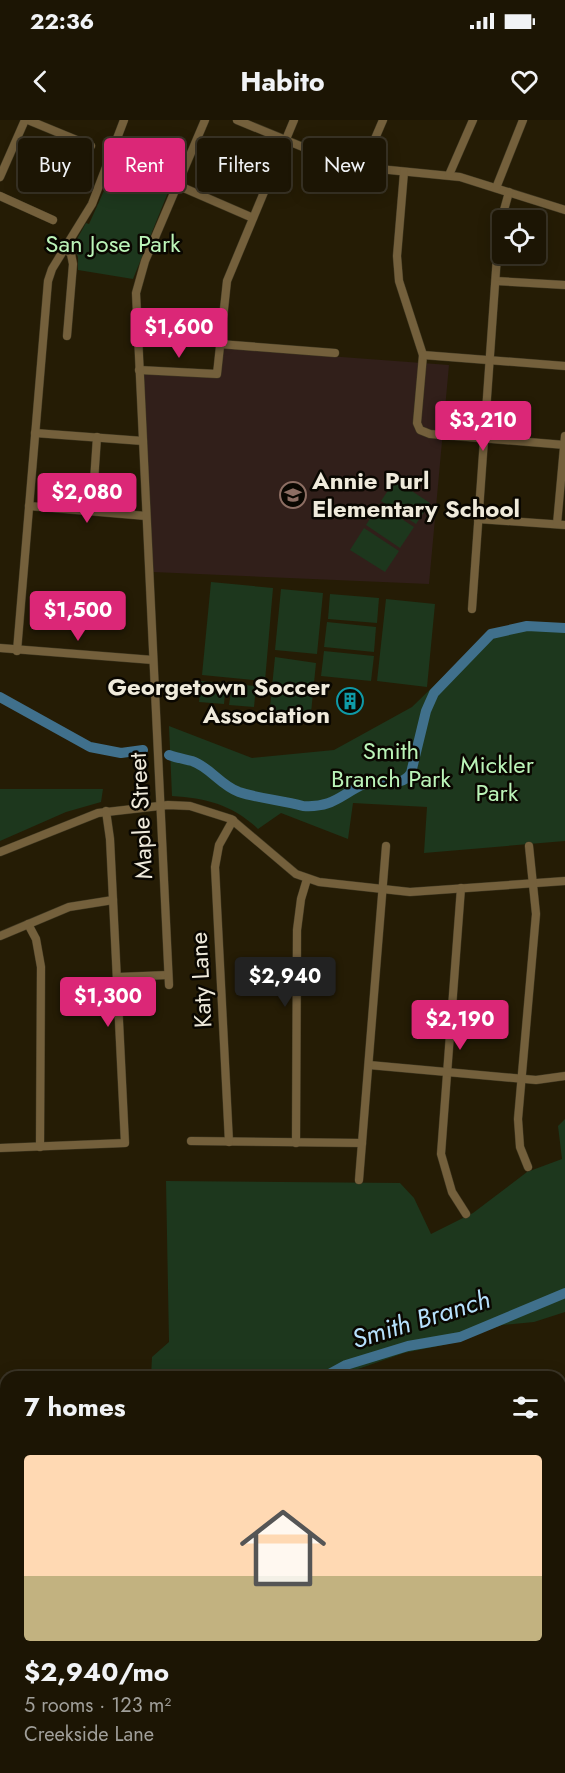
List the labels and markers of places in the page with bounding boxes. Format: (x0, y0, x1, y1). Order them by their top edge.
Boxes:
pin: $1,600 (130, 308, 228, 359)
pin: $3,210 (434, 401, 532, 452)
place label: Annie Purl Elementary School (311, 463, 520, 526)
pin: $2,080 (38, 473, 136, 524)
school or university icon: Annie Purl Elementary School (278, 480, 308, 510)
pin: $1,500 (29, 591, 127, 642)
place label: Georgetown Soccer Association (107, 669, 330, 732)
building icon: Georgetown Soccer Association (335, 686, 365, 716)
pin: $2,940 (236, 957, 334, 1008)
pin: $1,300 (59, 977, 157, 1028)
pin: $2,190 (411, 1000, 509, 1051)

